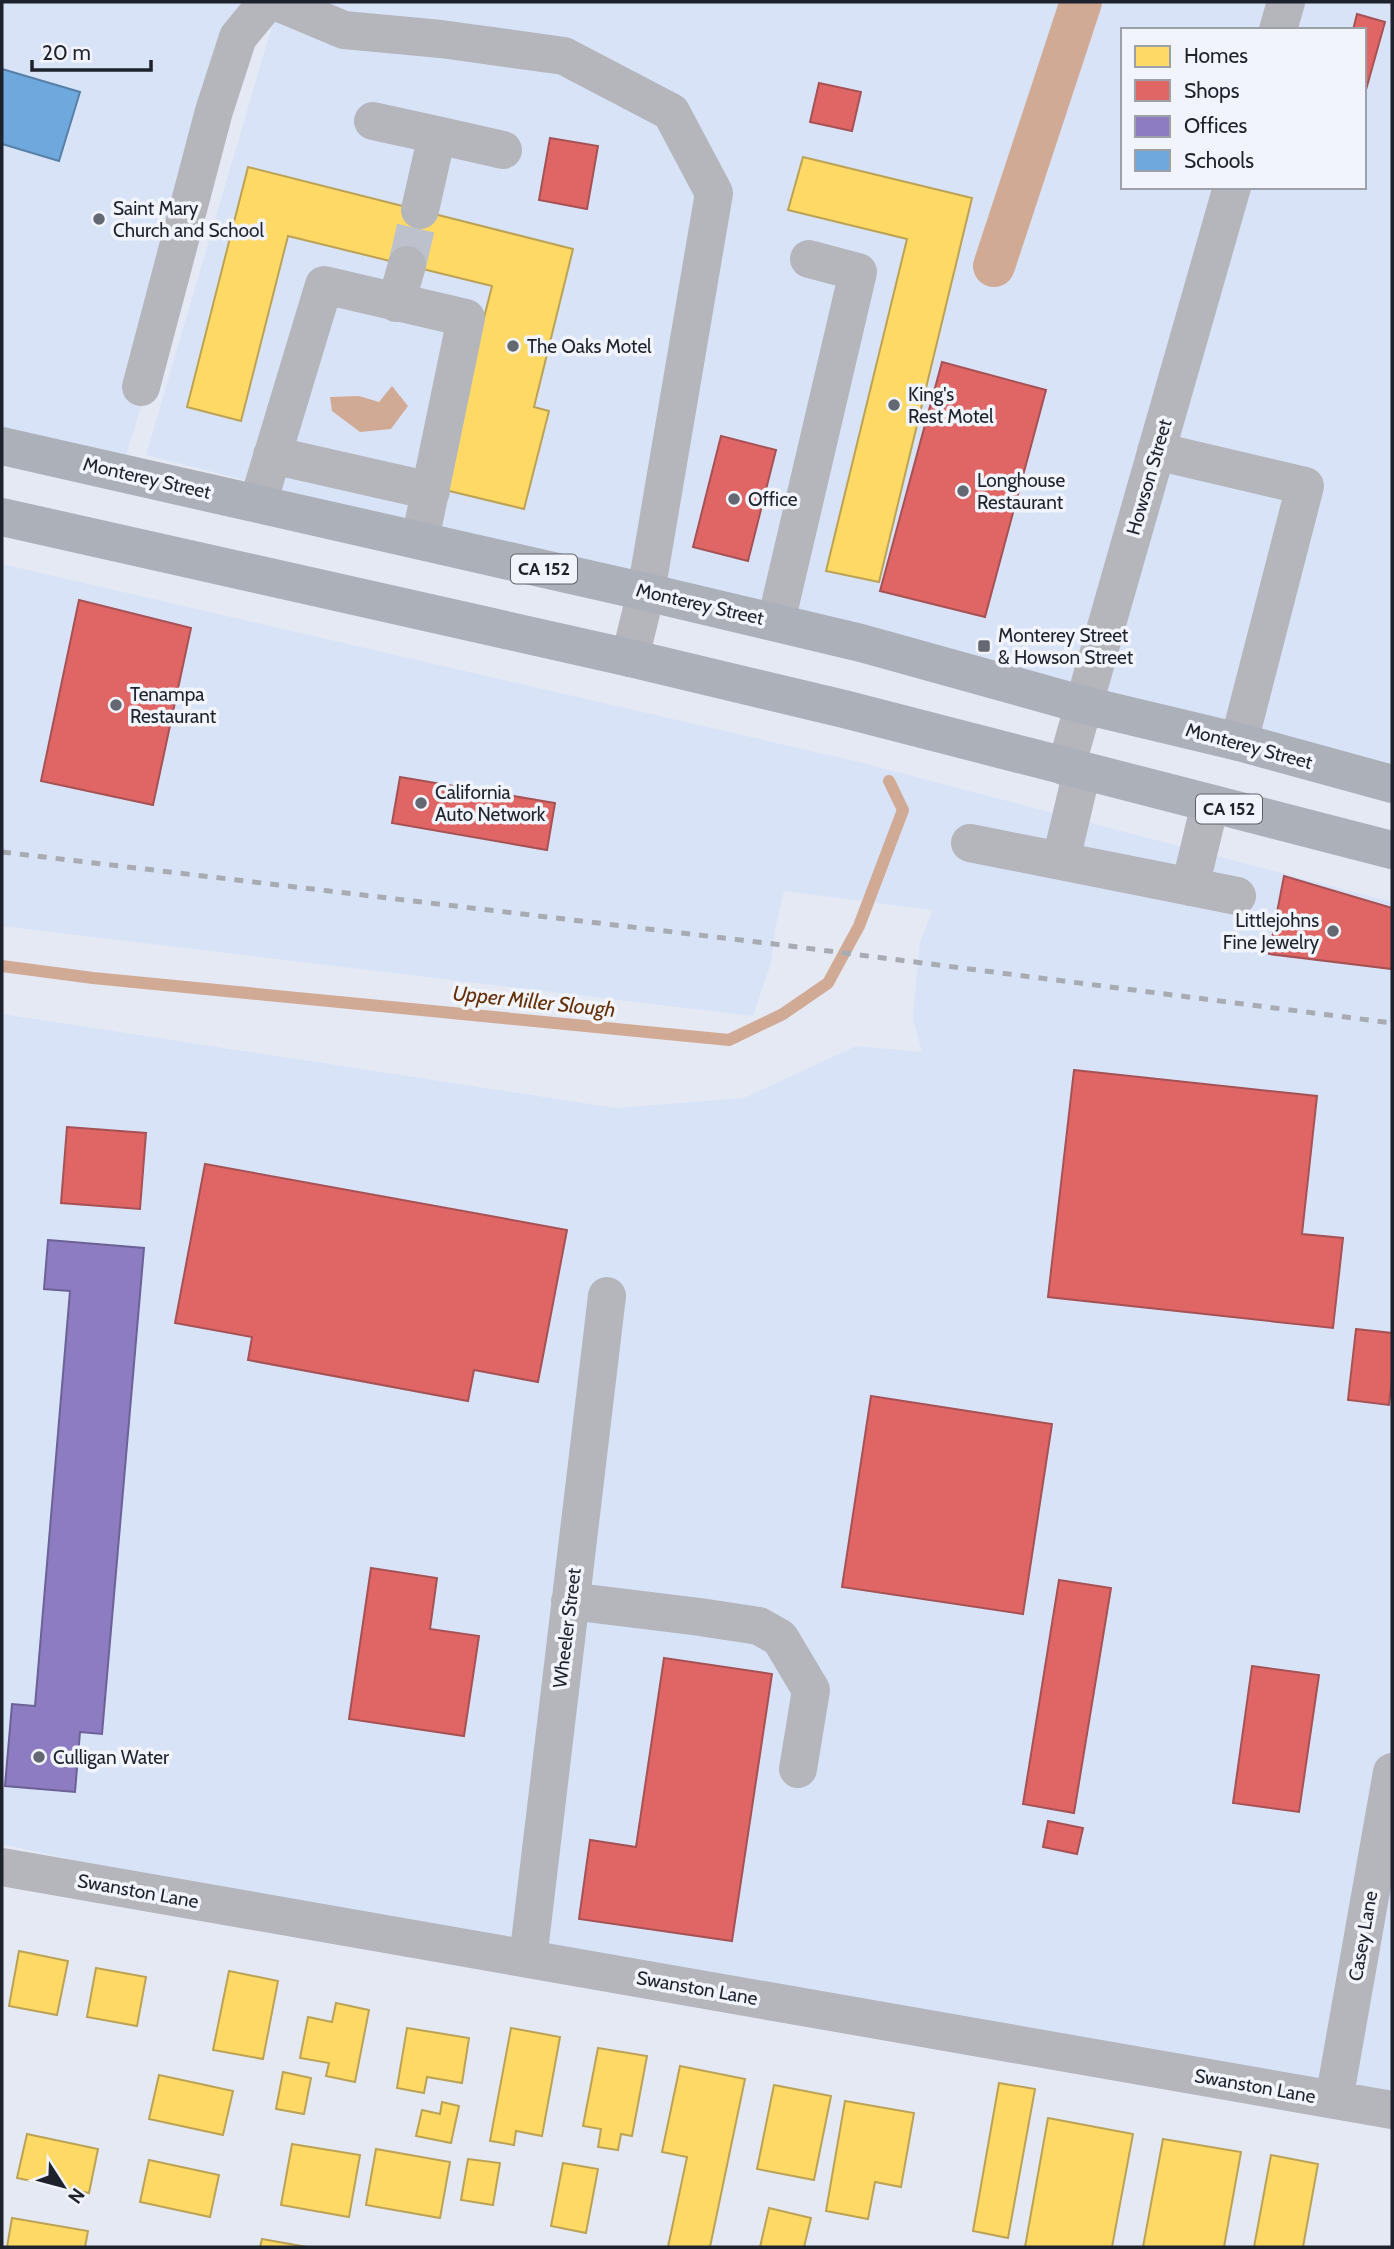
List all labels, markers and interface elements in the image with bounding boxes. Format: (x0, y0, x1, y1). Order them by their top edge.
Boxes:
scale bar (32, 28, 150, 72)
legend (1121, 28, 1366, 189)
text: 20 m (42, 40, 91, 65)
text: Homes (1184, 43, 1248, 68)
text: Shops (1184, 78, 1240, 103)
text: Offices (1184, 113, 1248, 138)
text: Schools (1184, 148, 1254, 173)
place label: Saint Mary Church and School (113, 197, 264, 242)
marker: Saint Mary Church and School (91, 211, 107, 227)
place label: The Oaks Motel (527, 335, 652, 358)
marker: The Oaks Motel (505, 338, 521, 354)
place label: King's Rest Motel (908, 383, 994, 428)
marker: King's Rest Motel (886, 397, 902, 413)
street label: Howson Street (1121, 416, 1177, 538)
street label: Monterey Street (81, 452, 214, 504)
place label: Longhouse Restaurant (977, 469, 1065, 514)
marker: Longhouse Restaurant (955, 483, 971, 499)
place label: Office (748, 488, 798, 511)
marker: Office (726, 491, 742, 507)
road number: CA 152 (511, 554, 577, 584)
street label: Monterey Street (634, 578, 767, 630)
place label: Monterey Street & Howson Street (998, 624, 1134, 669)
marker: Monterey Street & Howson Street (976, 638, 992, 654)
place label: Tenampa Restaurant (130, 683, 217, 728)
marker: Tenampa Restaurant (108, 697, 124, 713)
street label: Monterey Street (1183, 718, 1315, 774)
place label: California Auto Network (435, 781, 546, 826)
road number: CA 152 (1196, 794, 1262, 824)
marker: California Auto Network (413, 795, 429, 811)
place label: Littlejohns Fine Jewelry (1223, 909, 1319, 954)
marker: Littlejohns Fine Jewelry (1325, 923, 1341, 939)
water label: Upper Miller Slough (451, 980, 617, 1022)
street label: Wheeler Street (548, 1566, 586, 1689)
place label: Culligan Water (53, 1746, 169, 1769)
marker: Culligan Water (31, 1749, 47, 1765)
street label: Swanston Lane (76, 1869, 201, 1913)
street label: Casey Lane (1344, 1889, 1382, 1983)
street label: Swanston Lane (635, 1966, 760, 2010)
street label: Swanston Lane (1193, 2064, 1318, 2108)
north arrow (28, 2151, 98, 2221)
text: N (63, 2184, 90, 2208)

